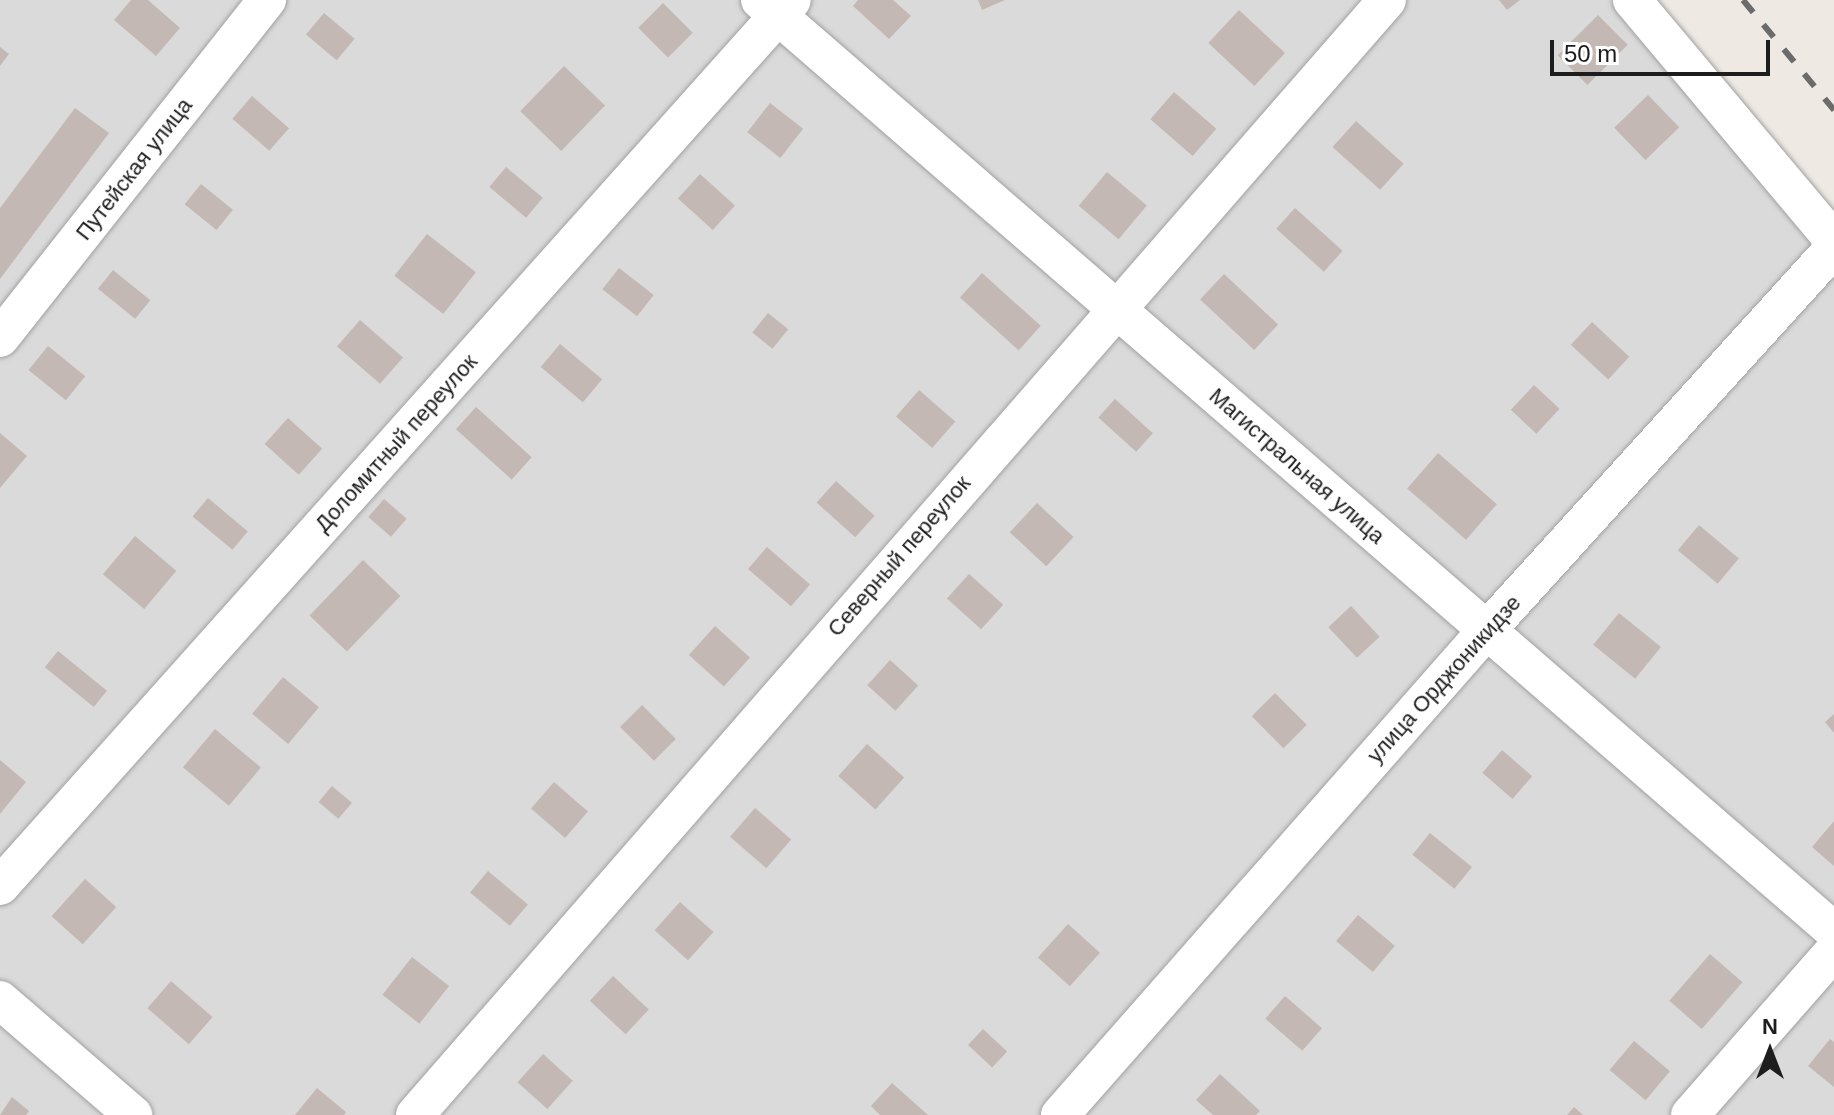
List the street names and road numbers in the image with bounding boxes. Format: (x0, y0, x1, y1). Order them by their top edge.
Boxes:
street label: Путейская улица (70, 93, 198, 245)
street label: Доломитный переулок (309, 349, 483, 537)
street label: Магистральная улица (1204, 383, 1390, 549)
street label: Северный переулок (822, 470, 976, 642)
street label: улица Орджоникидзе (1362, 590, 1526, 768)

